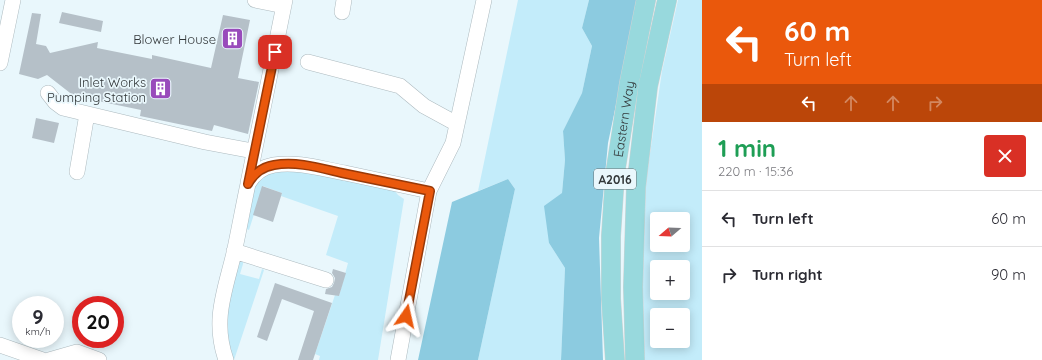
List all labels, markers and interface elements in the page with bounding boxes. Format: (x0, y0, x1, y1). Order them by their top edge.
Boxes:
text: 60 m (784, 13, 850, 48)
icon: left (718, 16, 770, 68)
building icon: Blower House (219, 26, 245, 52)
place label: Blower House (133, 31, 216, 47)
pin (258, 35, 292, 69)
icon: arrive (264, 41, 286, 63)
text: Turn left (784, 48, 852, 71)
place label: Inlet Works Pumping Station (47, 74, 146, 105)
building icon: Inlet Works Pumping Station (148, 76, 174, 102)
street label: Eastern Way (610, 80, 637, 158)
icon: left (798, 92, 820, 114)
icon: ahead (840, 92, 862, 114)
icon: ahead (882, 92, 904, 114)
icon: right (924, 92, 946, 114)
text: 1 min (718, 133, 776, 163)
button: close (984, 135, 1026, 177)
text: 220 m · 15:36 (718, 163, 793, 179)
road number: A2016 (594, 169, 636, 189)
icon: left (718, 208, 740, 230)
text: Turn left (752, 209, 814, 228)
text: 60 m (991, 209, 1026, 228)
north arrow (650, 212, 690, 252)
map controls (650, 212, 690, 348)
button: + (650, 260, 690, 300)
icon: right (718, 264, 740, 286)
text: Turn right (752, 265, 823, 284)
text: 90 m (991, 265, 1026, 284)
position arrow (385, 295, 427, 337)
speed limit sign: 20 (72, 296, 124, 348)
text: 9 (32, 304, 44, 329)
button: − (650, 308, 690, 348)
text: km/h (25, 325, 51, 338)

